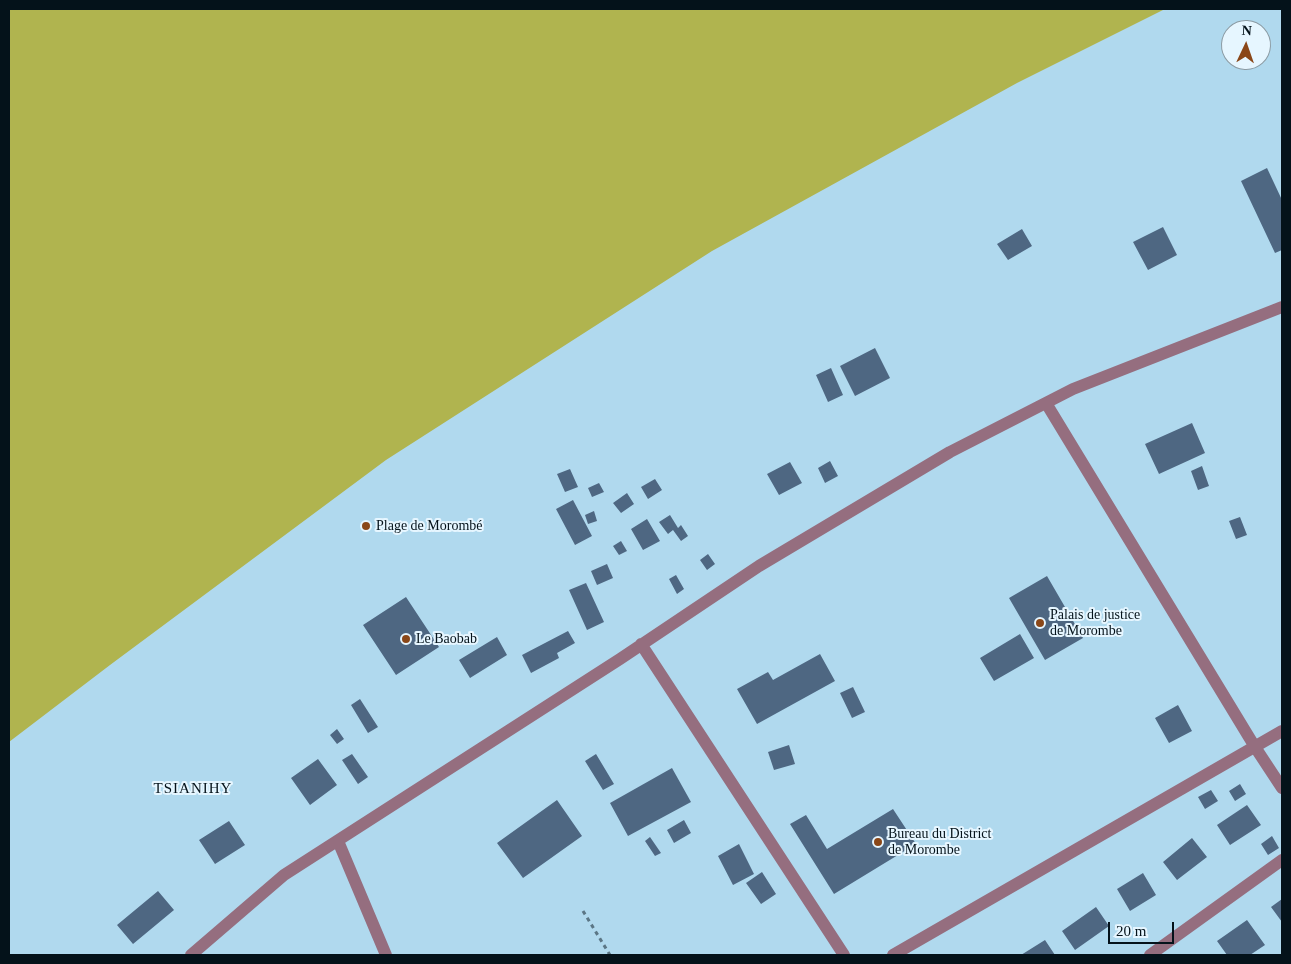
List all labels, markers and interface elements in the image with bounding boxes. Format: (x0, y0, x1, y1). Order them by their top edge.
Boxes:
north arrow (1221, 20, 1271, 70)
text: N (1241, 23, 1252, 38)
place label: Plage de Morombé (376, 518, 483, 534)
marker: Plage de Morombé (360, 520, 372, 532)
place label: Palais de justice de Morombe (1050, 607, 1140, 640)
marker: Palais de justice de Morombe (1034, 617, 1046, 629)
place label: Le Baobab (416, 631, 477, 647)
marker: Le Baobab (400, 633, 412, 645)
district label: TSIANIHY (153, 780, 233, 798)
place label: Bureau du District de Morombe (888, 826, 991, 859)
marker: Bureau du District de Morombe (872, 836, 884, 848)
scale bar (1111, 912, 1177, 944)
text: 20 m (1116, 923, 1146, 939)

